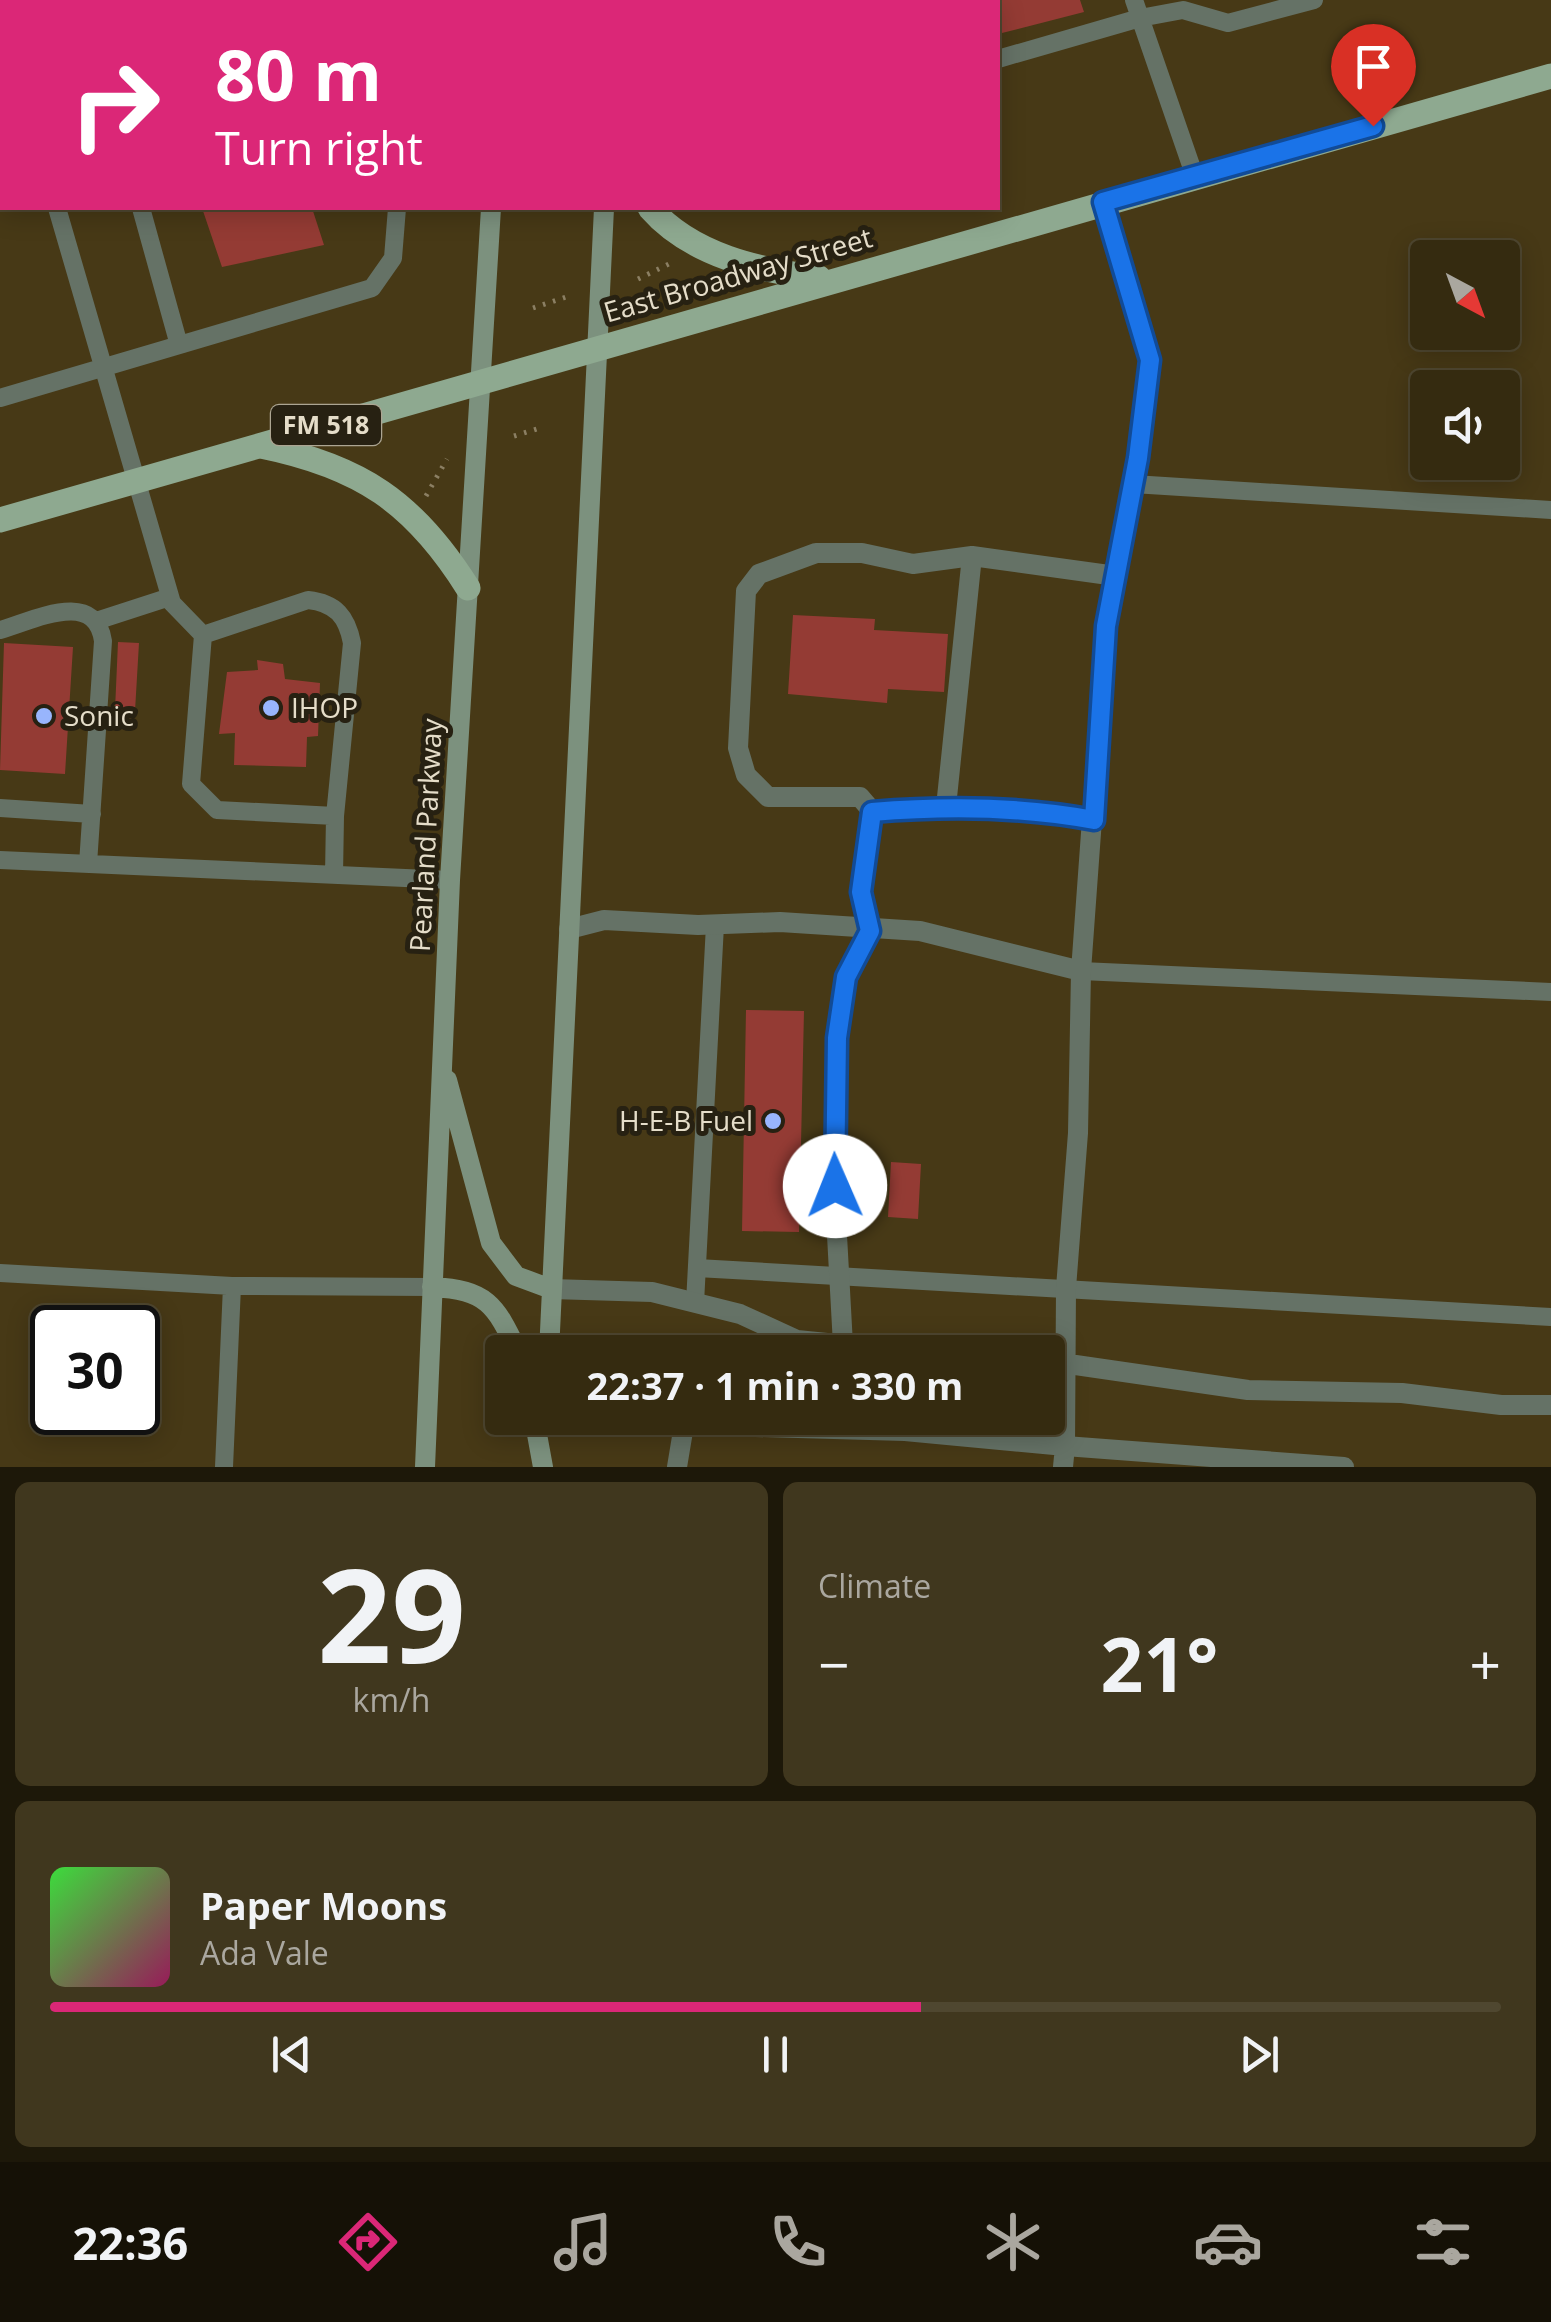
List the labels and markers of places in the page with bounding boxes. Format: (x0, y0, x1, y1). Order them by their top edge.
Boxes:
pin (1331, 24, 1416, 127)
place label: IHOP (291, 688, 358, 726)
place label: Sonic (64, 696, 134, 734)
marker: IHOP (260, 697, 282, 719)
marker: Sonic (33, 705, 55, 727)
place label: H-E-B Fuel (619, 1101, 753, 1139)
marker: H-E-B Fuel (762, 1110, 784, 1132)

